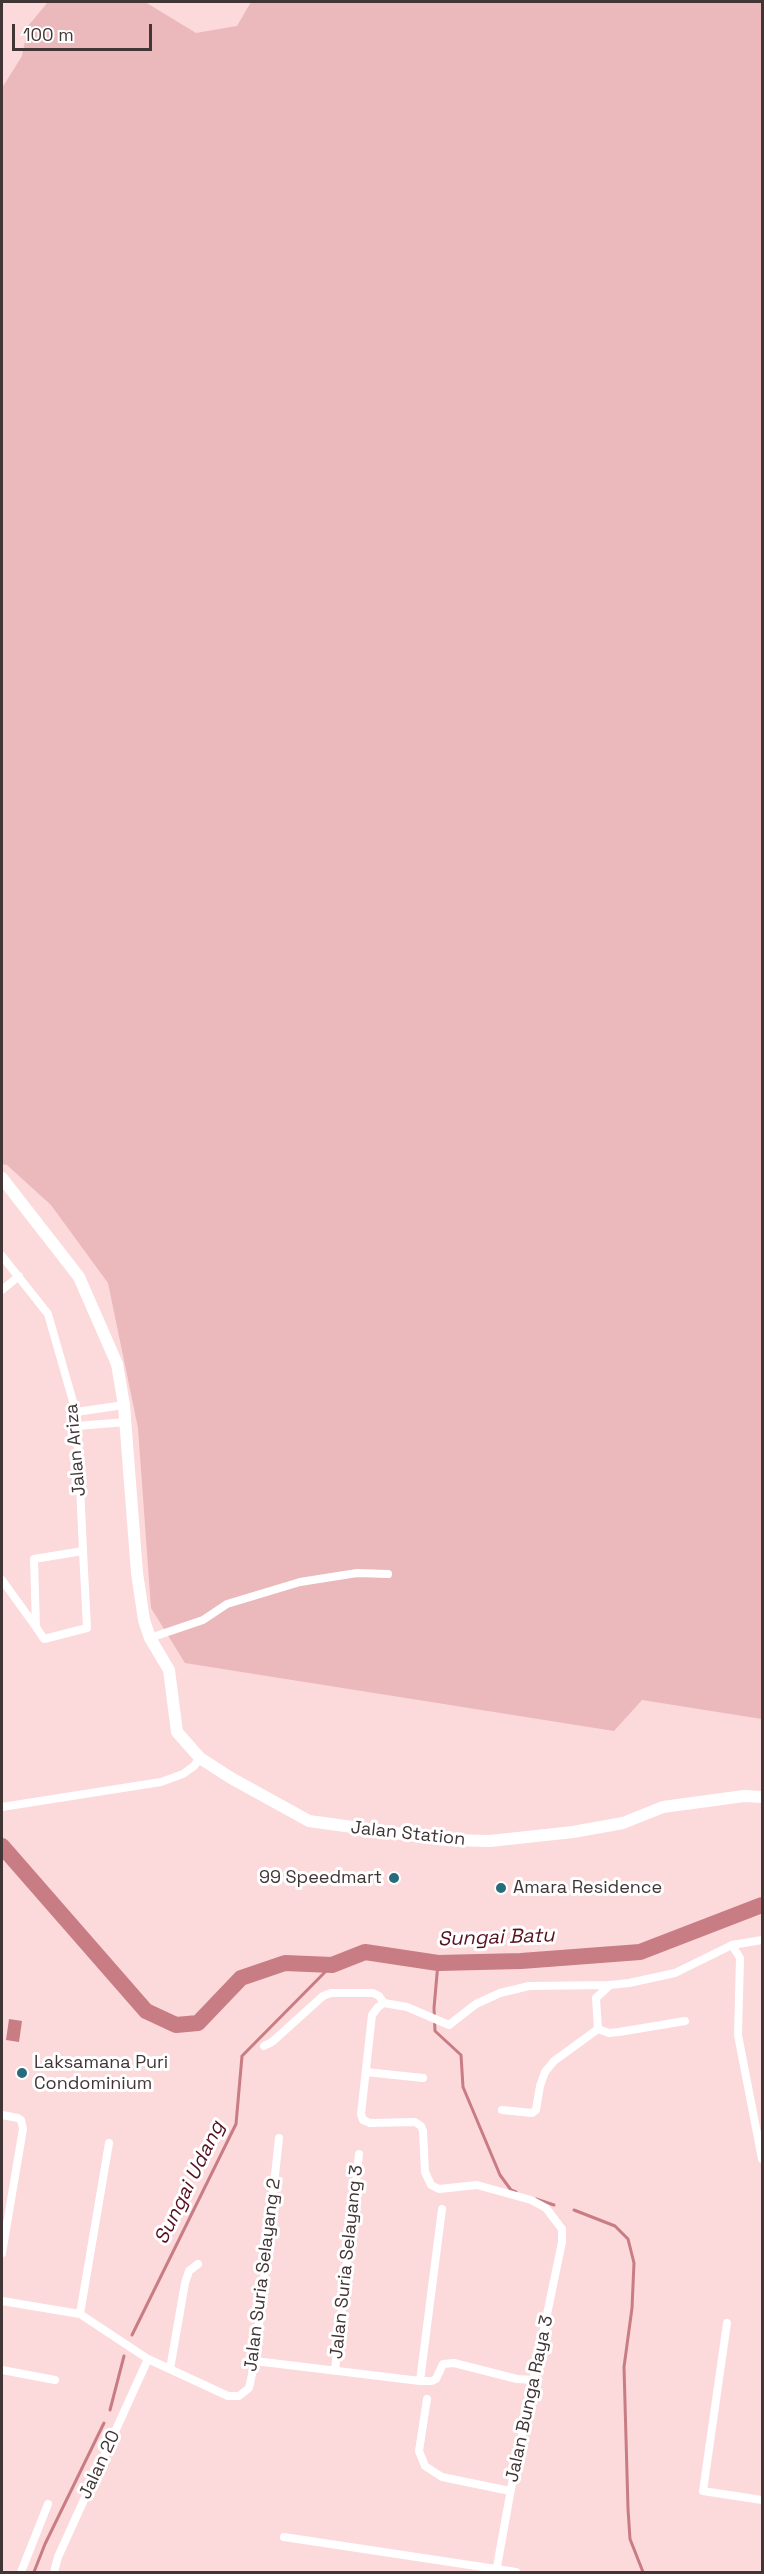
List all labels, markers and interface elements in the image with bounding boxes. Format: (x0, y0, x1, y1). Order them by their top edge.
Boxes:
scale bar (15, 12, 154, 50)
text: 100 m (23, 23, 74, 46)
street label: Jalan Ariza (61, 1403, 91, 1497)
street label: Jalan Station (350, 1817, 466, 1851)
place label: 99 Speedmart (259, 1867, 382, 1889)
marker: 99 Speedmart (387, 1871, 401, 1885)
place label: Amara Residence (513, 1877, 662, 1899)
marker: Amara Residence (494, 1881, 508, 1895)
water label: Sungai Batu (437, 1924, 555, 1952)
place label: Laksamana Puri Condominium (34, 2052, 168, 2094)
marker: Laksamana Puri Condominium (15, 2066, 29, 2080)
water label: Sungai Udang (150, 2118, 230, 2248)
street label: Jalan Suria Selayang 3 (326, 2164, 368, 2360)
street label: Jalan Suria Selayang 2 (240, 2177, 286, 2373)
street label: Jalan Bunga Raya 3 (502, 2314, 558, 2484)
street label: Jalan 20 (75, 2427, 125, 2503)

